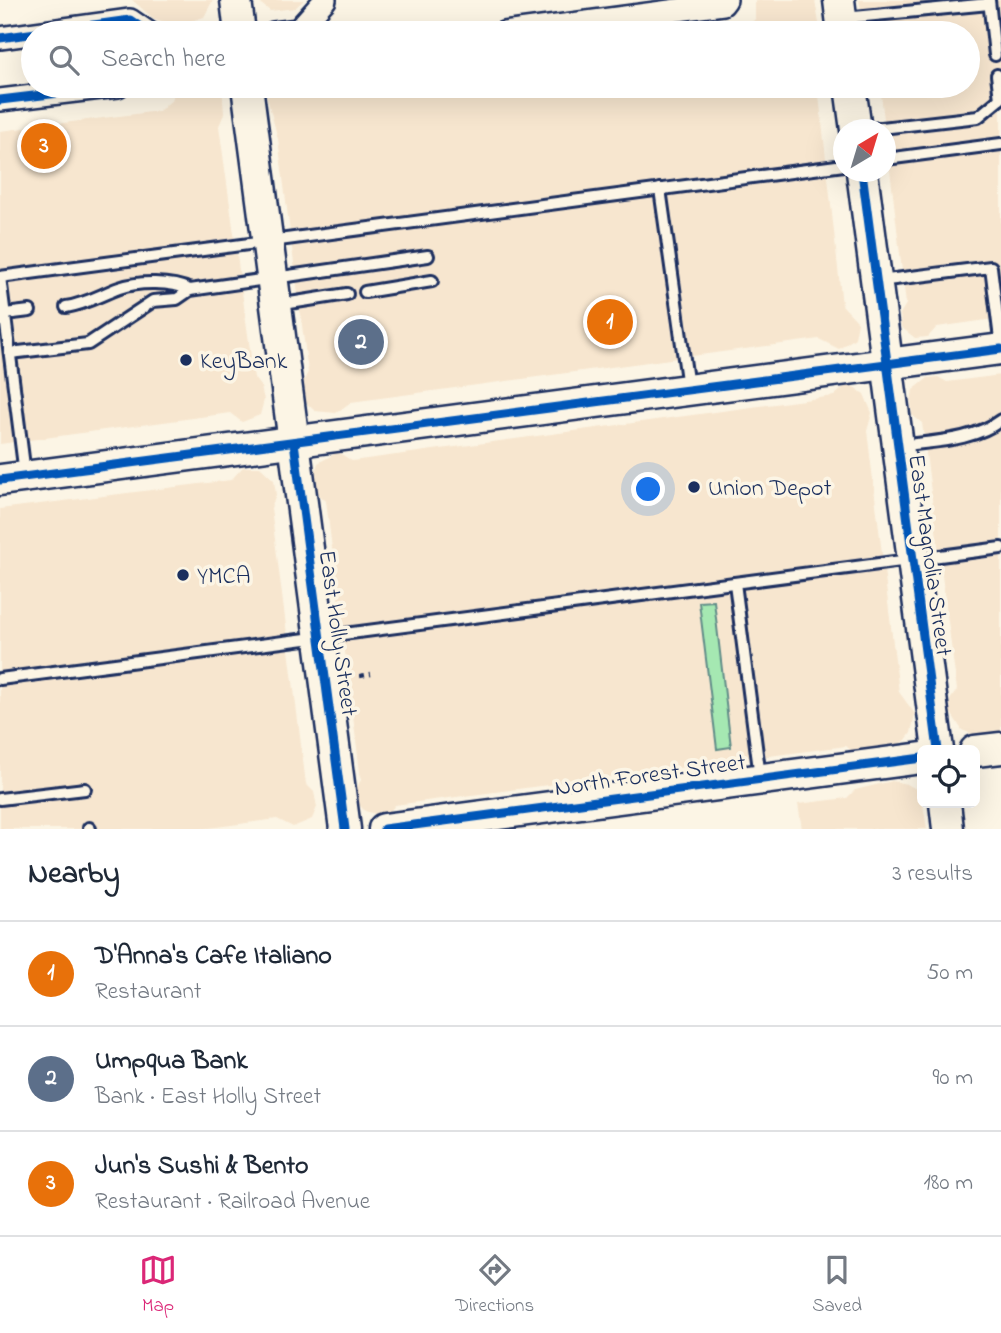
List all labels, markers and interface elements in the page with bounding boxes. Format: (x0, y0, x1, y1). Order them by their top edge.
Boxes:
search box (21, 21, 980, 98)
icon: search (45, 41, 83, 79)
text: Search here (101, 41, 226, 79)
north arrow (833, 119, 896, 182)
pin: 3 (21, 120, 67, 172)
pin: 1 (587, 296, 633, 348)
pin: 2 (338, 316, 384, 368)
place label: KeyBank (200, 345, 288, 381)
marker: KeyBank (178, 352, 194, 368)
street label: East Magnolia Street (897, 452, 960, 659)
your location (631, 472, 665, 506)
place label: Union Depot (708, 472, 832, 507)
marker: Union Depot (686, 479, 702, 495)
street label: East Holly Street (307, 548, 366, 719)
place label: YMCA (197, 560, 251, 595)
marker: YMCA (175, 567, 191, 583)
map controls (917, 745, 980, 808)
button: locate (917, 745, 980, 808)
street label: North Forest Street (553, 746, 748, 807)
text: Nearby (28, 853, 120, 897)
text: 3 results (892, 858, 973, 891)
text: D'Anna's Cafe Italiano (95, 938, 332, 976)
text: 1 (47, 957, 55, 990)
text: 50 m (926, 957, 973, 990)
text: Restaurant (95, 976, 202, 1009)
text: Umpqua Bank (95, 1043, 248, 1081)
text: 2 (45, 1062, 57, 1095)
text: 90 m (933, 1062, 973, 1095)
text: Bank · East Holly Street (95, 1081, 321, 1114)
text: Jun's Sushi & Bento (95, 1148, 309, 1186)
text: 3 (46, 1167, 56, 1200)
text: 180 m (924, 1167, 973, 1200)
text: Restaurant · Railroad Avenue (95, 1186, 370, 1219)
tab: Map (139, 1251, 177, 1320)
tab: Directions (455, 1251, 534, 1320)
tab: Saved (812, 1251, 862, 1320)

